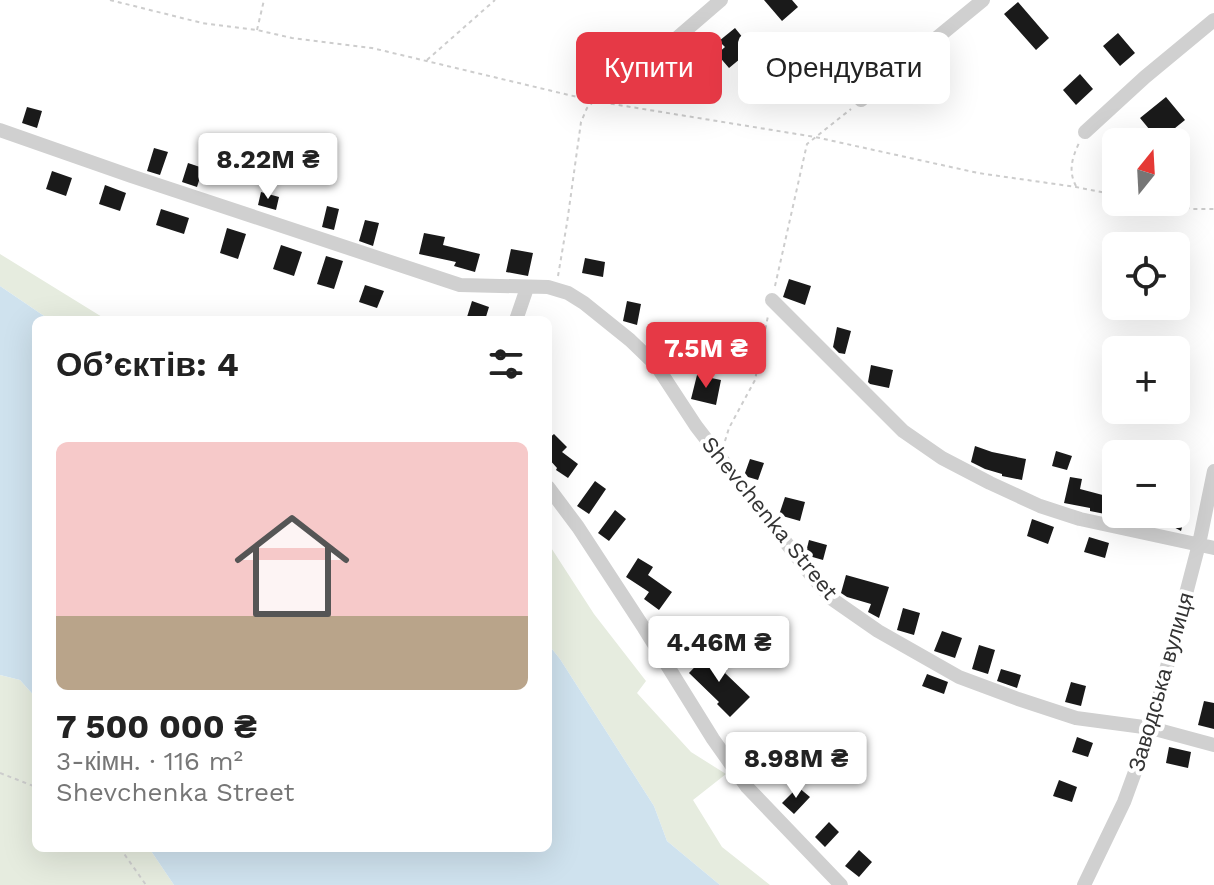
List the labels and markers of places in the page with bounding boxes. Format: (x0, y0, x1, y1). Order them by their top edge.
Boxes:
pin: 8.22M ₴ (194, 133, 342, 201)
pin: 7.5M ₴ (641, 322, 771, 390)
pin: 4.46M ₴ (645, 616, 793, 684)
pin: 8.98M ₴ (722, 732, 870, 800)

